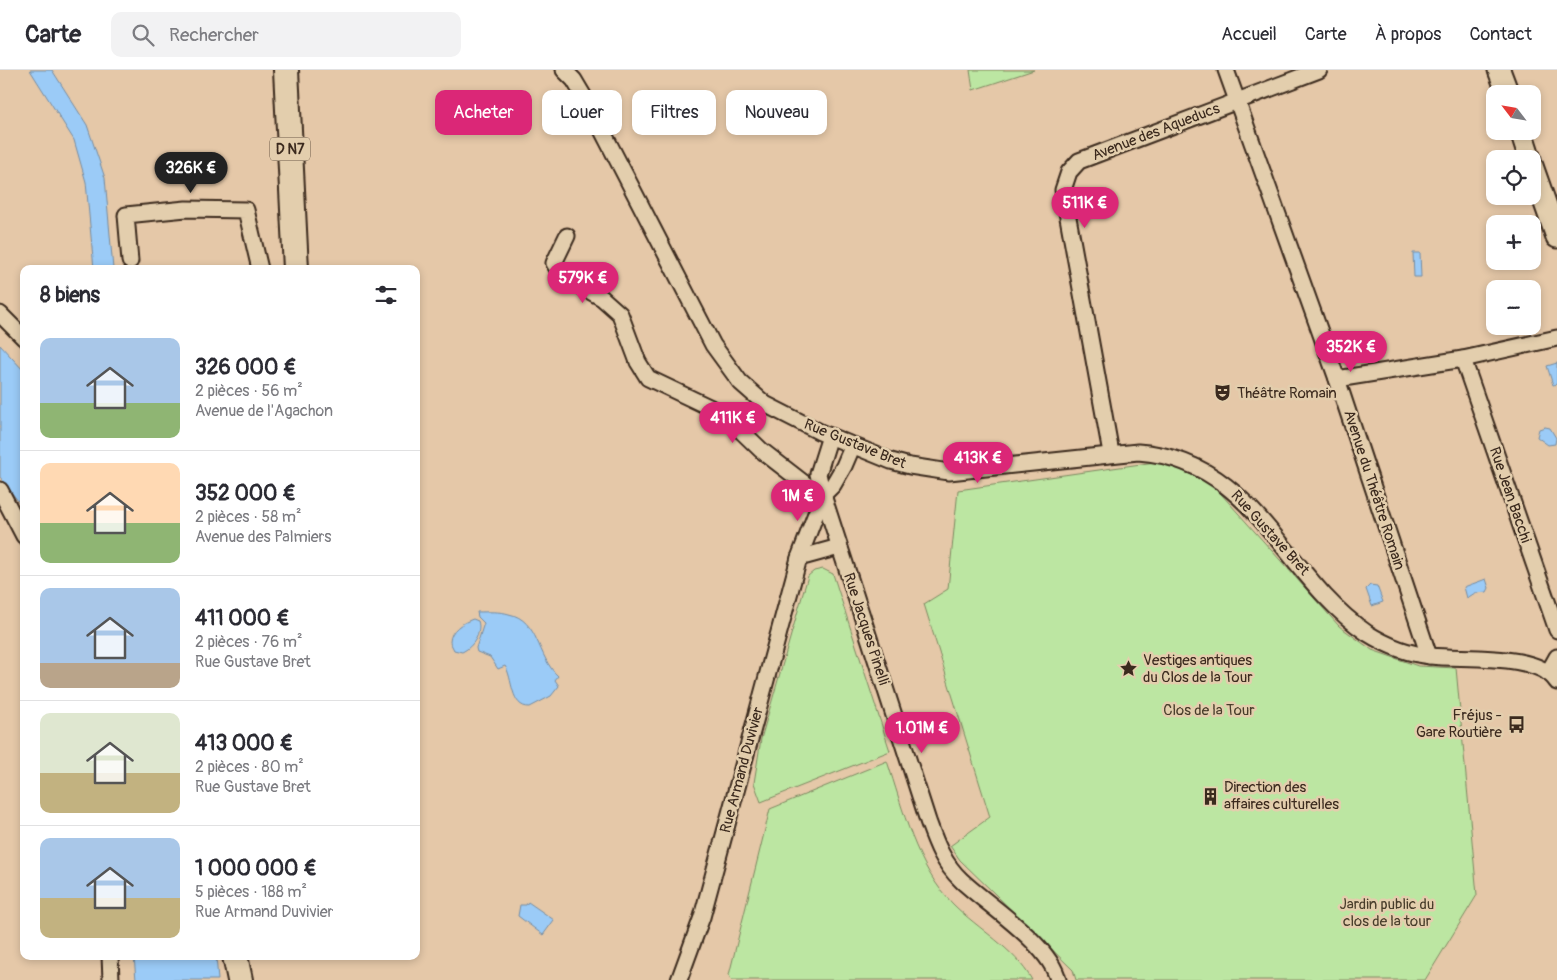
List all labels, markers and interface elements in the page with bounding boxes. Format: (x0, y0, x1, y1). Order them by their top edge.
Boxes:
search box (111, 12, 461, 57)
text: Carte (25, 20, 81, 49)
icon: search (129, 21, 157, 49)
text: Rechercher (169, 23, 259, 47)
text: Accueil (1221, 23, 1277, 46)
text: Carte (1305, 23, 1347, 46)
text: À propos (1375, 23, 1441, 46)
text: Contact (1469, 23, 1532, 46)
north arrow (1486, 85, 1541, 140)
map controls (1486, 85, 1541, 335)
chip: Acheter (435, 90, 532, 135)
chip: Louer (542, 90, 622, 135)
chip: Filtres (632, 90, 716, 135)
chip: Nouveau (726, 90, 827, 135)
street label: Avenue des Aqueducs (1090, 99, 1223, 165)
road number: D N7 (270, 138, 310, 160)
button: locate (1486, 150, 1541, 205)
pin: 326K € (150, 152, 232, 194)
text: 326K € (166, 158, 216, 178)
pin: 511K € (1044, 186, 1126, 229)
text: 511K € (1063, 193, 1107, 213)
button: + (1486, 215, 1541, 270)
pin: 579K € (542, 262, 624, 304)
text: 579K € (558, 268, 608, 288)
button: − (1486, 280, 1541, 335)
icon: filters (372, 281, 400, 309)
text: 8 biens (40, 282, 100, 309)
pin: 352K € (1310, 330, 1392, 373)
text: 352K € (1326, 337, 1376, 357)
text: 326 000 € (195, 354, 297, 381)
icon: home (80, 358, 140, 418)
text: 2 pièces · 56 m² (195, 381, 303, 401)
theatre icon: Théâtre Romain (1213, 383, 1233, 403)
place label: Théâtre Romain (1237, 384, 1337, 403)
text: Avenue de l'Agachon (195, 401, 333, 421)
pin: 411K € (692, 402, 774, 444)
text: 411K € (710, 408, 756, 428)
street label: Avenue du Théâtre Romain (1339, 408, 1409, 572)
street label: Rue Gustave Bret (801, 415, 910, 473)
pin: 413K € (937, 442, 1019, 484)
street label: Rue Jean Bacchi (1485, 444, 1535, 546)
text: 413K € (954, 448, 1002, 468)
text: 352 000 € (195, 480, 296, 507)
pin: 1M € (768, 480, 828, 522)
icon: home (80, 483, 140, 543)
text: 1M € (782, 486, 814, 506)
street label: Rue Gustave Bret (1227, 486, 1314, 580)
text: 2 pièces · 58 m² (195, 507, 302, 527)
text: Avenue des Palmiers (195, 527, 331, 547)
street label: Rue Jacques Pinelli (839, 570, 893, 688)
text: 411 000 € (195, 605, 290, 632)
icon: home (80, 608, 140, 668)
text: 2 pièces · 76 m² (195, 632, 303, 652)
place label: Vestiges antiques du Clos de la Tour (1143, 651, 1253, 687)
text: Rue Gustave Bret (195, 652, 311, 672)
place icon: Vestiges antiques du Clos de la Tour (1119, 659, 1139, 679)
park label: Clos de la Tour (1163, 701, 1255, 720)
street label: Rue Armand Duvivier (716, 704, 768, 835)
place label: Fréjus - Gare Routière (1416, 706, 1503, 742)
pin: 1.01M € (876, 712, 968, 754)
bus stop icon: Fréjus - Gare Routière (1506, 714, 1526, 734)
text: 1.01M € (896, 718, 948, 738)
text: 413 000 € (195, 730, 293, 757)
icon: home (80, 733, 140, 793)
text: 2 pièces · 80 m² (195, 757, 304, 777)
text: Rue Gustave Bret (195, 777, 311, 797)
place label: Direction des affaires culturelles (1224, 778, 1339, 814)
building icon: Direction des affaires culturelles (1200, 786, 1220, 806)
text: 1 000 000 € (195, 855, 317, 882)
icon: home (80, 858, 140, 918)
text: 5 pièces · 188 m² (195, 882, 307, 902)
park label: Jardin public du clos de la tour (1340, 895, 1434, 931)
text: Rue Armand Duvivier (195, 902, 333, 922)

